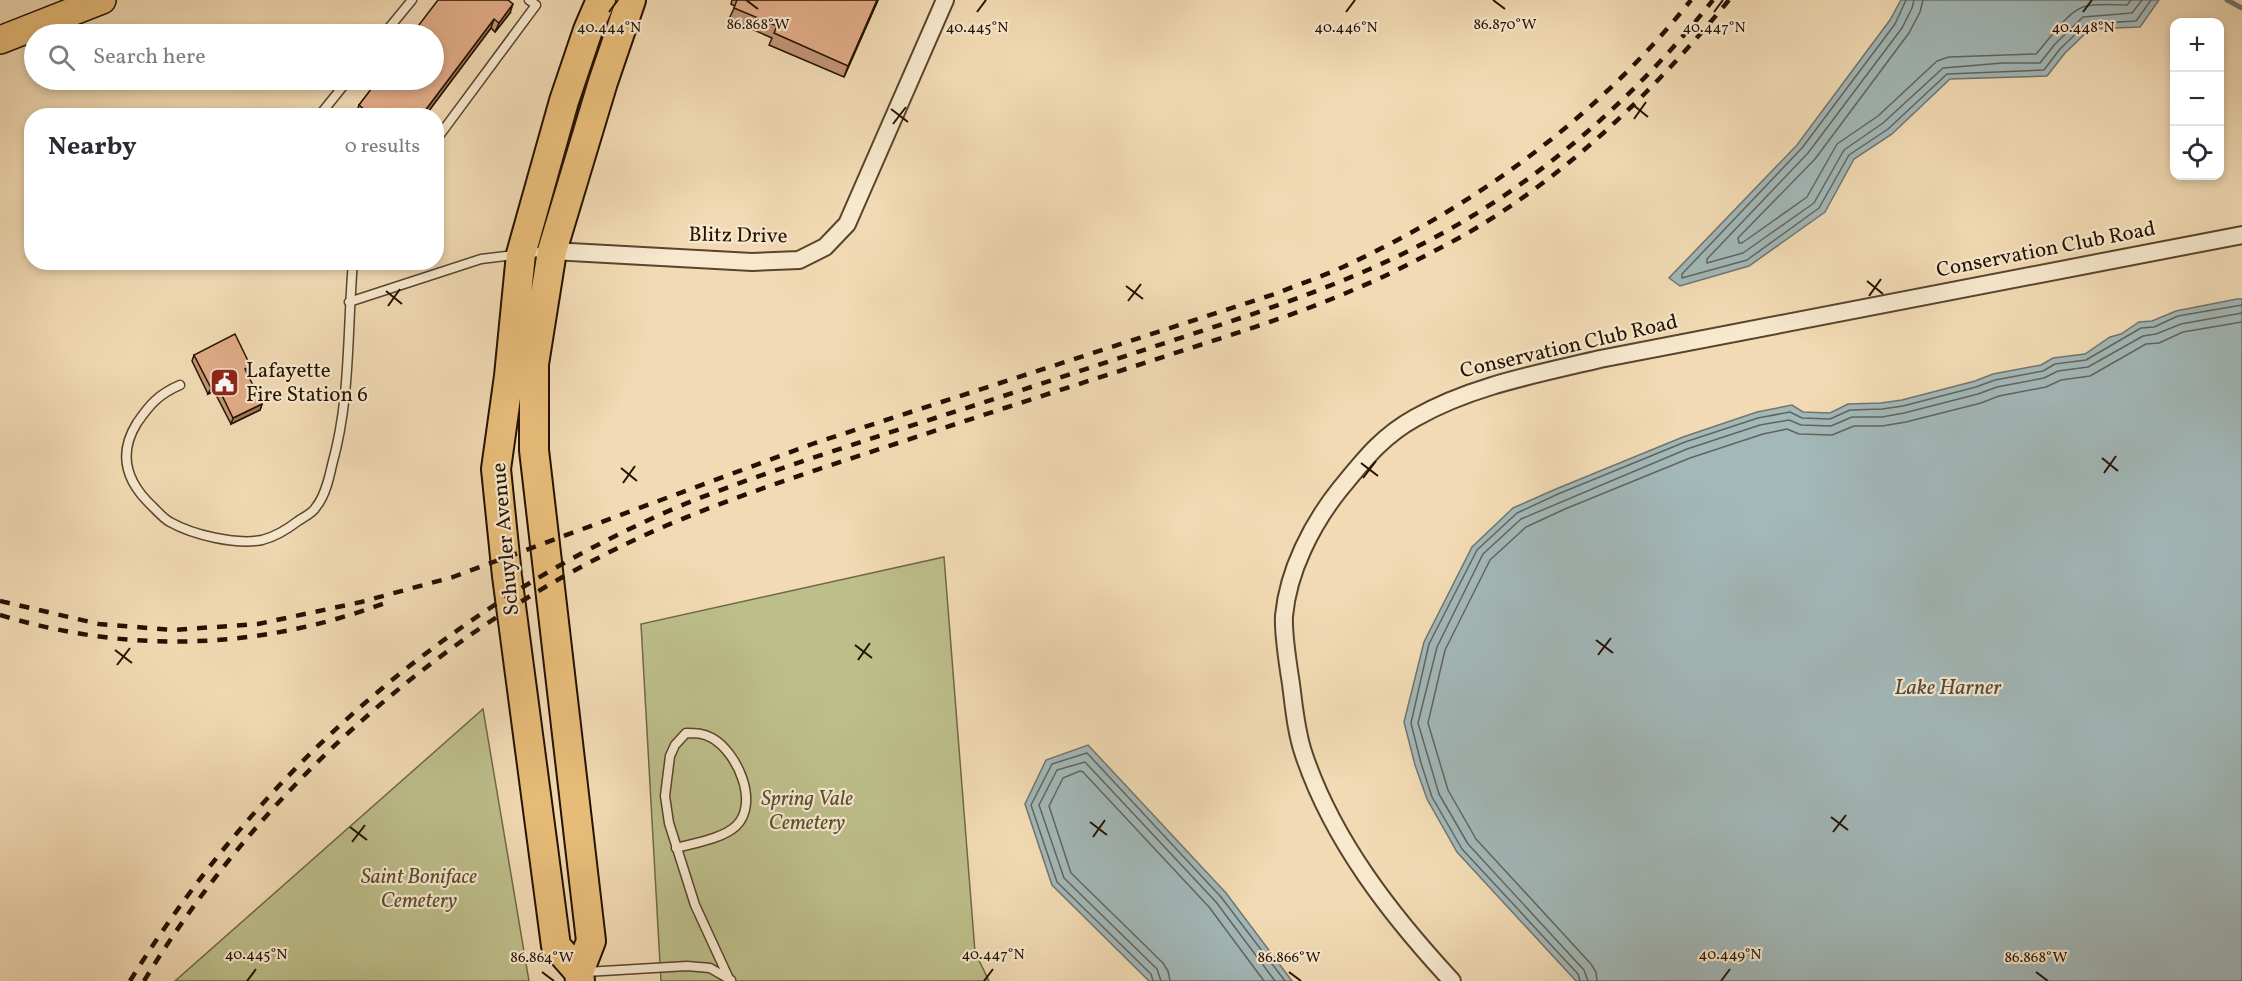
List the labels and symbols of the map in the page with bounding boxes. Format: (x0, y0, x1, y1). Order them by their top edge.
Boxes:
text: 86.868°W (727, 15, 790, 36)
text: 86.870°W (1473, 15, 1537, 36)
text: 40.444°N (577, 18, 641, 39)
text: 40.445°N (946, 18, 1008, 39)
text: 40.446°N (1314, 18, 1378, 39)
text: 40.447°N (1682, 18, 1746, 39)
text: 40.448°N (2051, 18, 2115, 39)
street label: Conservation Club Road (1934, 214, 2158, 286)
street label: Blitz Drive (688, 221, 788, 251)
street label: Conservation Club Road (1457, 308, 1681, 386)
place label: Lafayette Fire Station 6 (246, 357, 368, 410)
public building icon: Lafayette Fire Station 6 (209, 367, 241, 399)
street label: Schuyler Avenue (485, 461, 527, 617)
water label: Lake Harner (1894, 673, 2002, 704)
park label: Spring Vale Cemetery (761, 785, 853, 838)
park label: Saint Boniface Cemetery (361, 863, 477, 916)
text: 40.445°N (225, 945, 287, 966)
text: 40.447°N (961, 945, 1025, 966)
text: 40.449°N (1699, 945, 1761, 966)
text: 86.864°W (510, 948, 574, 969)
text: 86.866°W (1258, 948, 1320, 969)
text: 86.868°W (2005, 948, 2068, 969)

